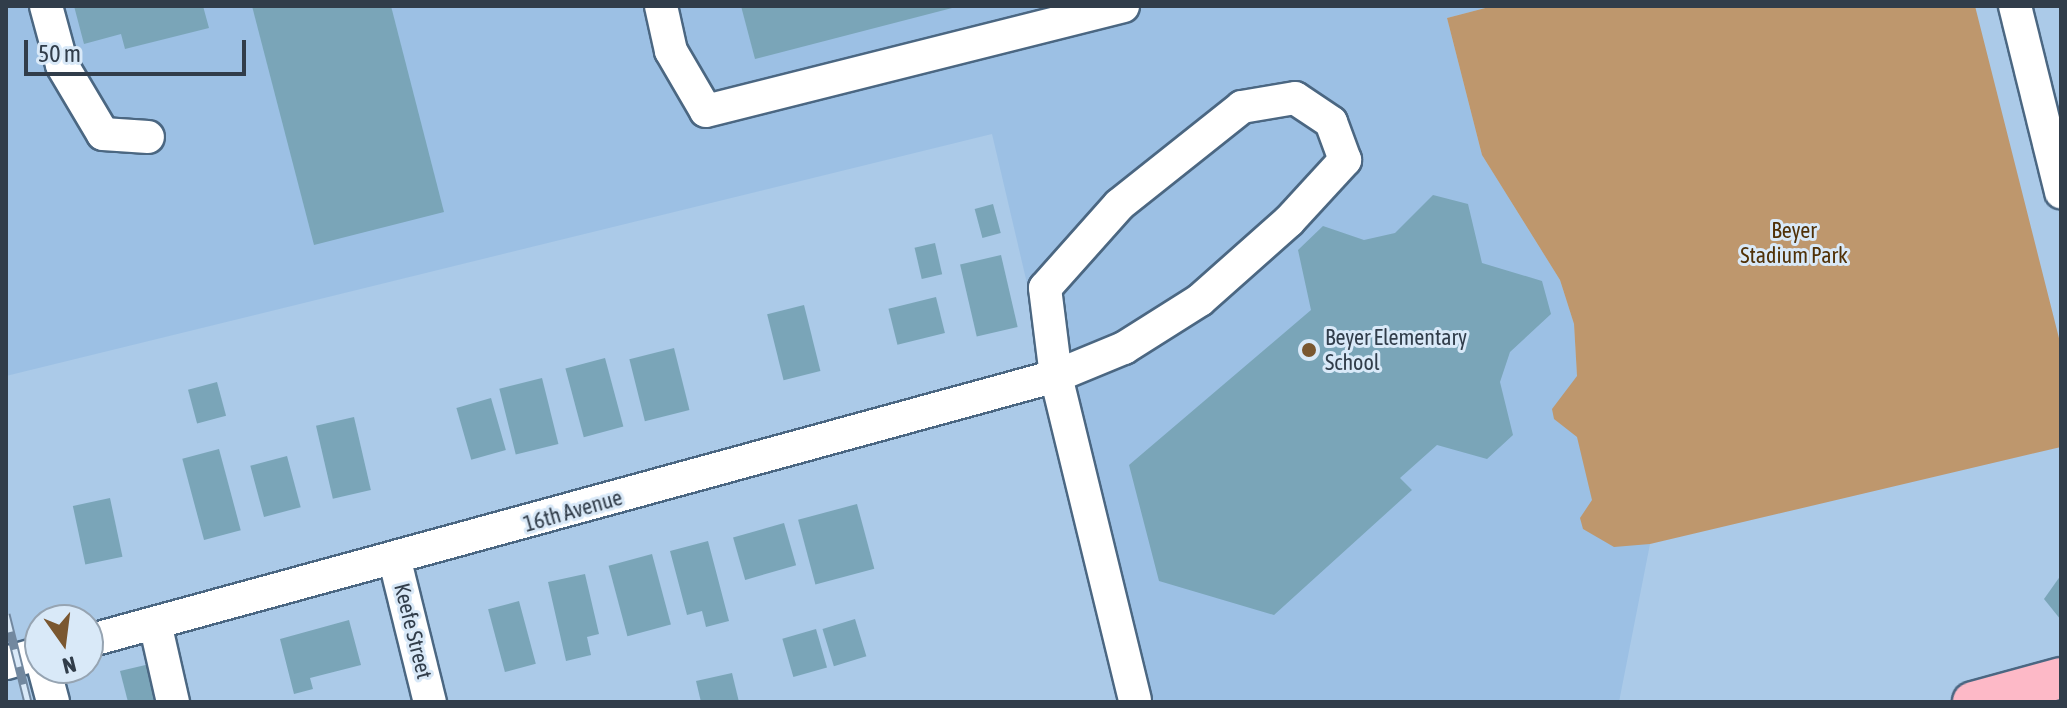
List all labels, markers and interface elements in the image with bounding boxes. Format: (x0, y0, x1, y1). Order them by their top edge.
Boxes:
scale bar (28, 24, 250, 74)
text: 50 m (38, 40, 81, 67)
park label: Beyer Stadium Park (1740, 217, 1848, 268)
place label: Beyer Elementary School (1325, 324, 1467, 376)
marker: Beyer Elementary School (1300, 341, 1318, 359)
street label: 16th Avenue (521, 484, 625, 538)
street label: Keefe Street (388, 580, 438, 682)
north arrow (24, 604, 104, 684)
text: N (60, 651, 79, 680)

